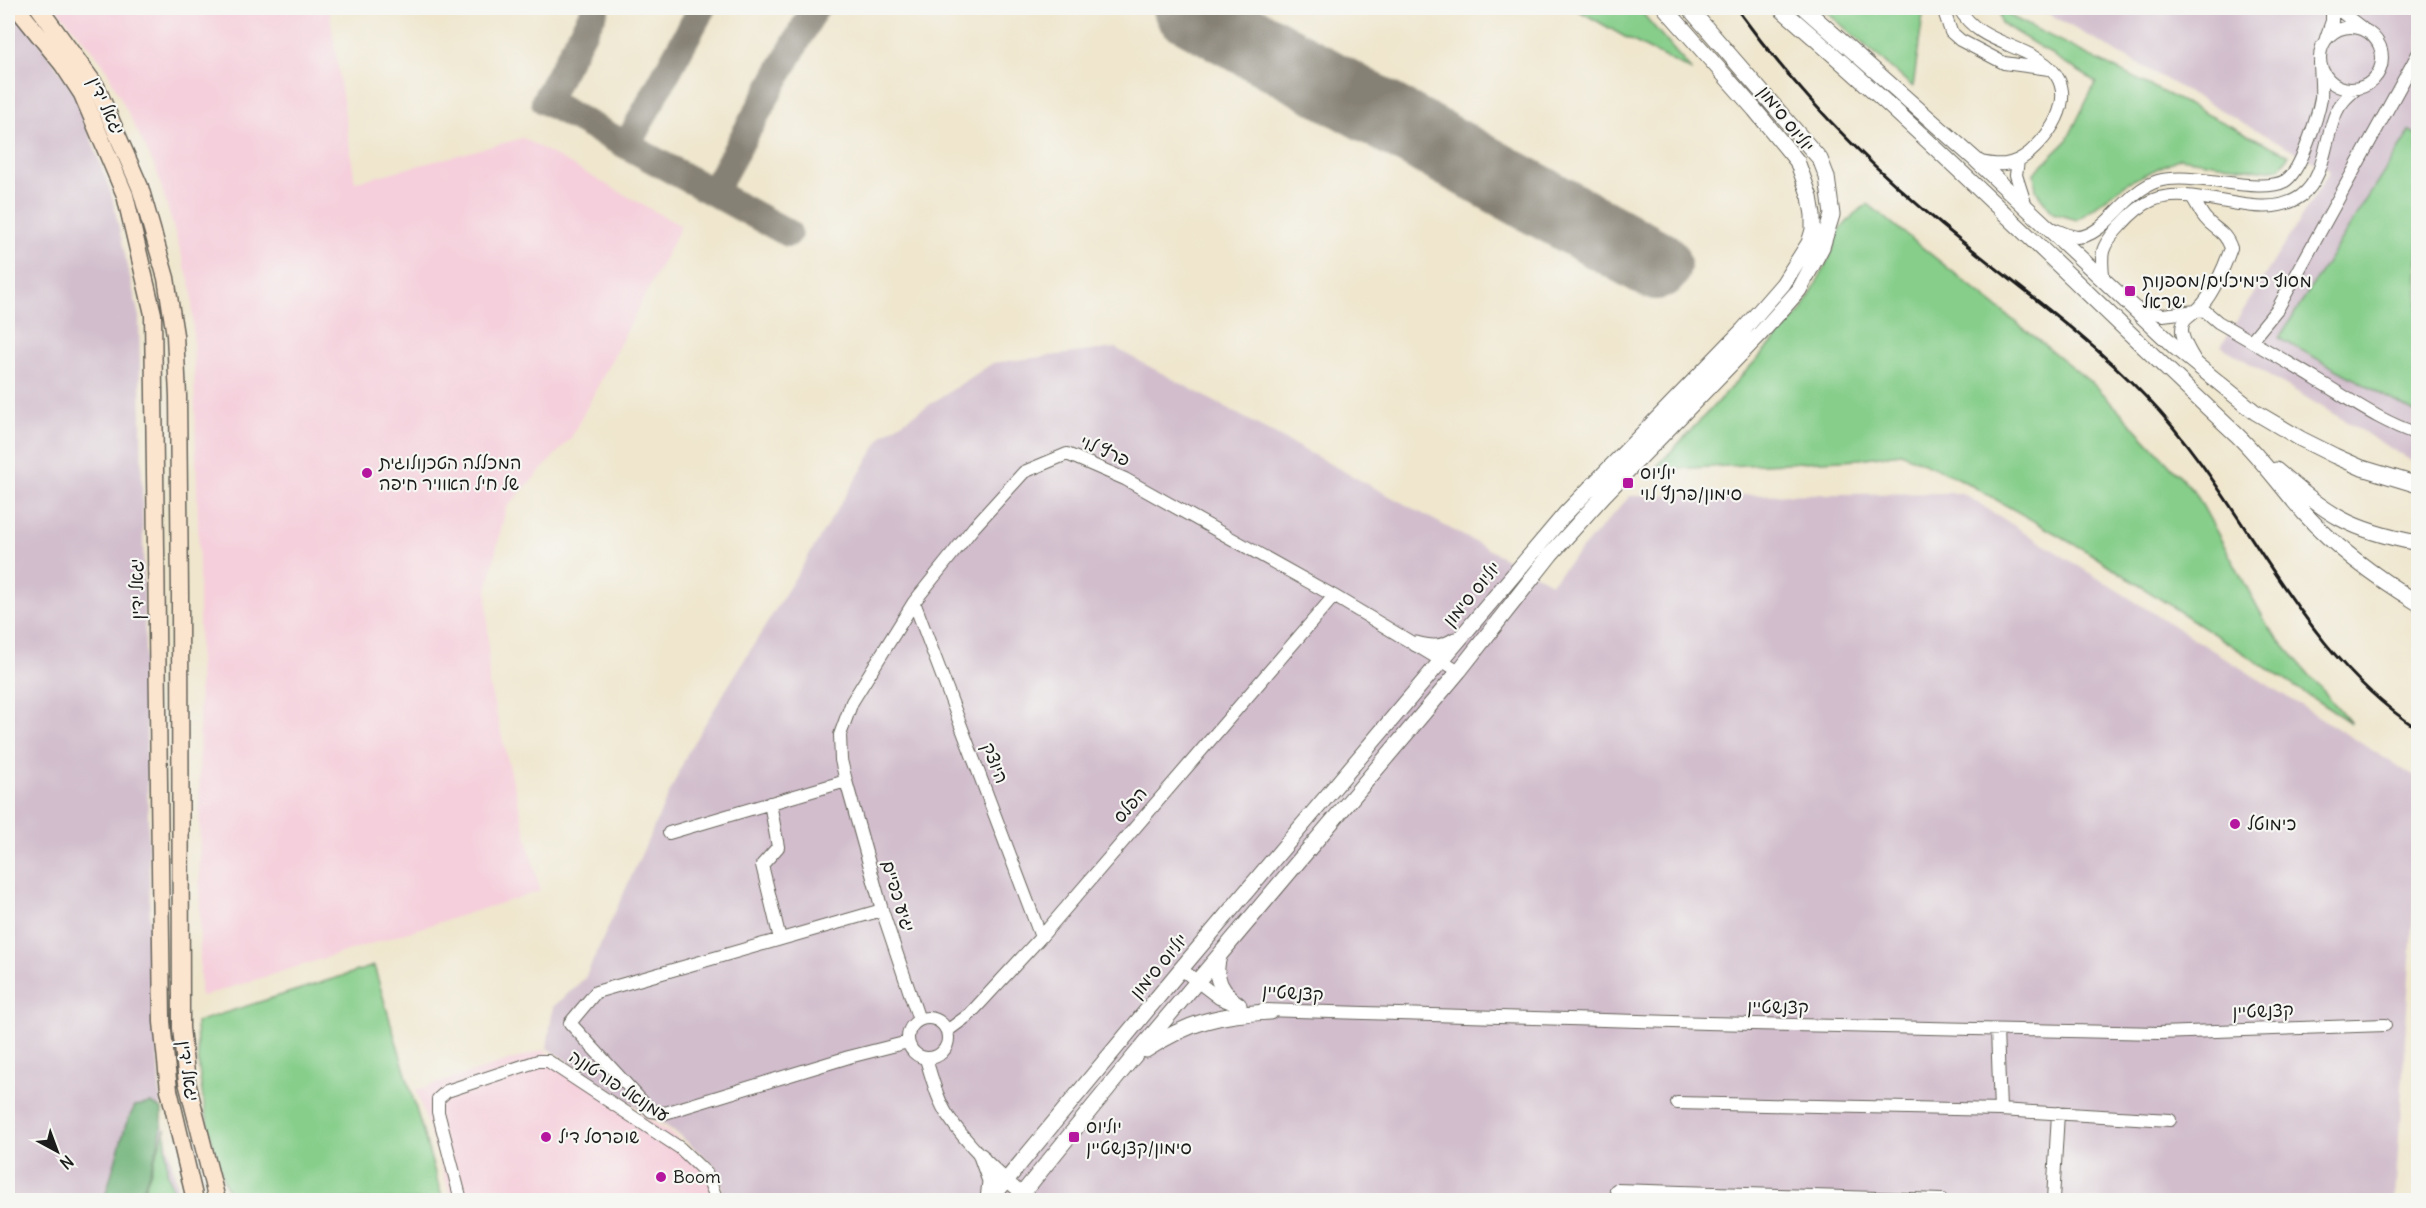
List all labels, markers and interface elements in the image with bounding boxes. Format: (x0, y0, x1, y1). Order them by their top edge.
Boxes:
street label: יגאל ידין (83, 73, 130, 138)
street label: יוליוס סימון (1753, 81, 1819, 156)
place label: מסוף כימיכלים/מספנות ישראל (2142, 269, 2312, 313)
marker: מסוף כימיכלים/מספנות ישראל (2123, 284, 2137, 298)
street label: פרץ לוי (1077, 430, 1134, 471)
place label: המכללה הטכנולוגית של חיל האוויר חיפה (378, 451, 522, 495)
place label: יוליוס סימון/פרנץ לוי (1640, 461, 1742, 505)
marker: המכללה הטכנולוגית של חיל האוויר חיפה (360, 466, 374, 480)
marker: יוליוס סימון/פרנץ לוי (1621, 476, 1635, 490)
street label: יוליוס סימון (1438, 556, 1505, 631)
street label: יגאל ידין (124, 558, 149, 620)
street label: היוצק (977, 739, 1014, 787)
street label: הפלס (1108, 782, 1152, 828)
place label: כימוטל (2247, 812, 2296, 835)
marker: כימוטל (2228, 817, 2242, 831)
street label: יגיע כפיים (877, 857, 920, 935)
street label: יוליוס סימון (1125, 928, 1192, 1003)
street label: קצנשטיין (1261, 979, 1325, 1006)
street label: קצנשטיין (1747, 994, 1809, 1019)
street label: קצנשטיין (2232, 998, 2294, 1023)
street label: יגאל ידין (173, 1039, 204, 1103)
street label: עמנואל פורטונה (565, 1045, 674, 1127)
place label: יוליוס סימון/קצנשטיין (1086, 1115, 1192, 1159)
north arrow (27, 1121, 87, 1181)
place label: שופרסל דיל (558, 1125, 639, 1148)
marker: שופרסל דיל (539, 1130, 553, 1144)
marker: יוליוס סימון/קצנשטיין (1067, 1130, 1081, 1144)
text: N (56, 1151, 78, 1173)
place label: Boom (673, 1165, 721, 1188)
marker: Boom (654, 1170, 668, 1184)

